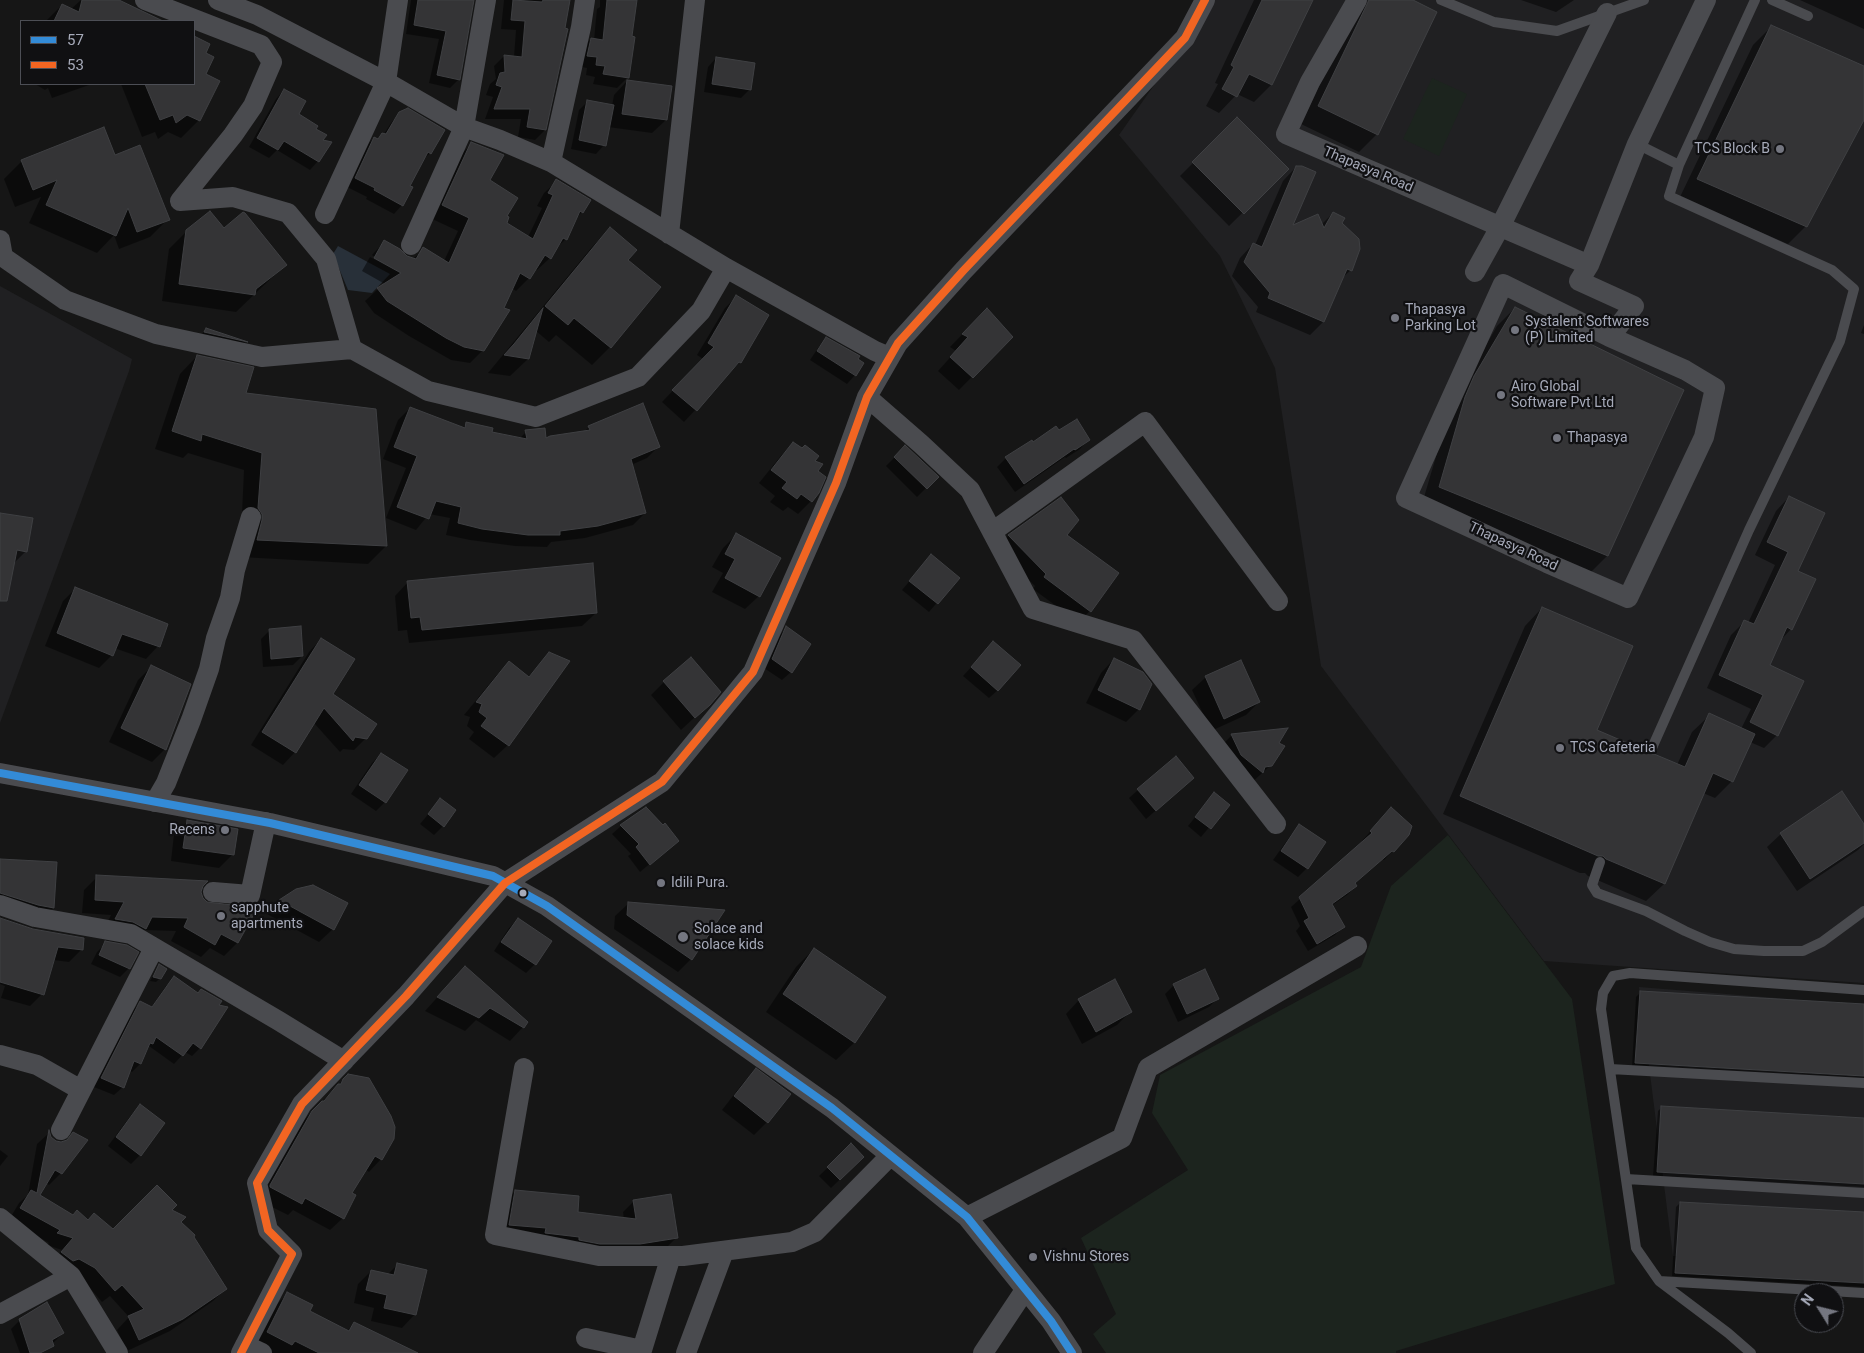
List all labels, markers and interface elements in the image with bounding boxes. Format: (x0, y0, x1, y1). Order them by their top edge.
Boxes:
legend (20, 20, 195, 85)
text: 57 (67, 31, 84, 49)
text: 53 (67, 56, 84, 74)
place label: TCS Block B (1694, 141, 1770, 157)
street label: Thapasya Road (1320, 143, 1416, 197)
marker: TCS Block B (1774, 143, 1786, 155)
place label: Thapasya Parking Lot (1405, 302, 1476, 334)
marker: Thapasya Parking Lot (1389, 312, 1401, 324)
place label: Systalent Softwares (P) Limited (1525, 314, 1649, 347)
marker: Systalent Softwares (P) Limited (1509, 324, 1521, 336)
place label: Airo Global Software Pvt Ltd (1511, 379, 1614, 412)
marker: Airo Global Software Pvt Ltd (1495, 389, 1507, 401)
place label: Thapasya (1567, 430, 1628, 446)
marker: Thapasya (1551, 432, 1563, 444)
street label: Thapasya Road (1466, 519, 1560, 575)
place label: TCS Cafeteria (1570, 740, 1656, 756)
marker: TCS Cafeteria (1554, 742, 1566, 754)
place label: Recens (169, 822, 215, 838)
marker: Recens (219, 824, 231, 836)
place label: Idili Pura. (671, 875, 729, 891)
marker: Idili Pura. (655, 877, 667, 889)
unlabelled marker (518, 888, 528, 898)
place label: sapphute apartments (231, 900, 303, 932)
marker: sapphute apartments (215, 910, 227, 922)
place label: Solace and solace kids (694, 921, 764, 954)
marker: Solace and solace kids (676, 930, 690, 944)
place label: Vishnu Stores (1043, 1249, 1129, 1265)
marker: Vishnu Stores (1027, 1251, 1039, 1263)
north arrow (1794, 1283, 1844, 1333)
text: N (1798, 1291, 1817, 1308)

